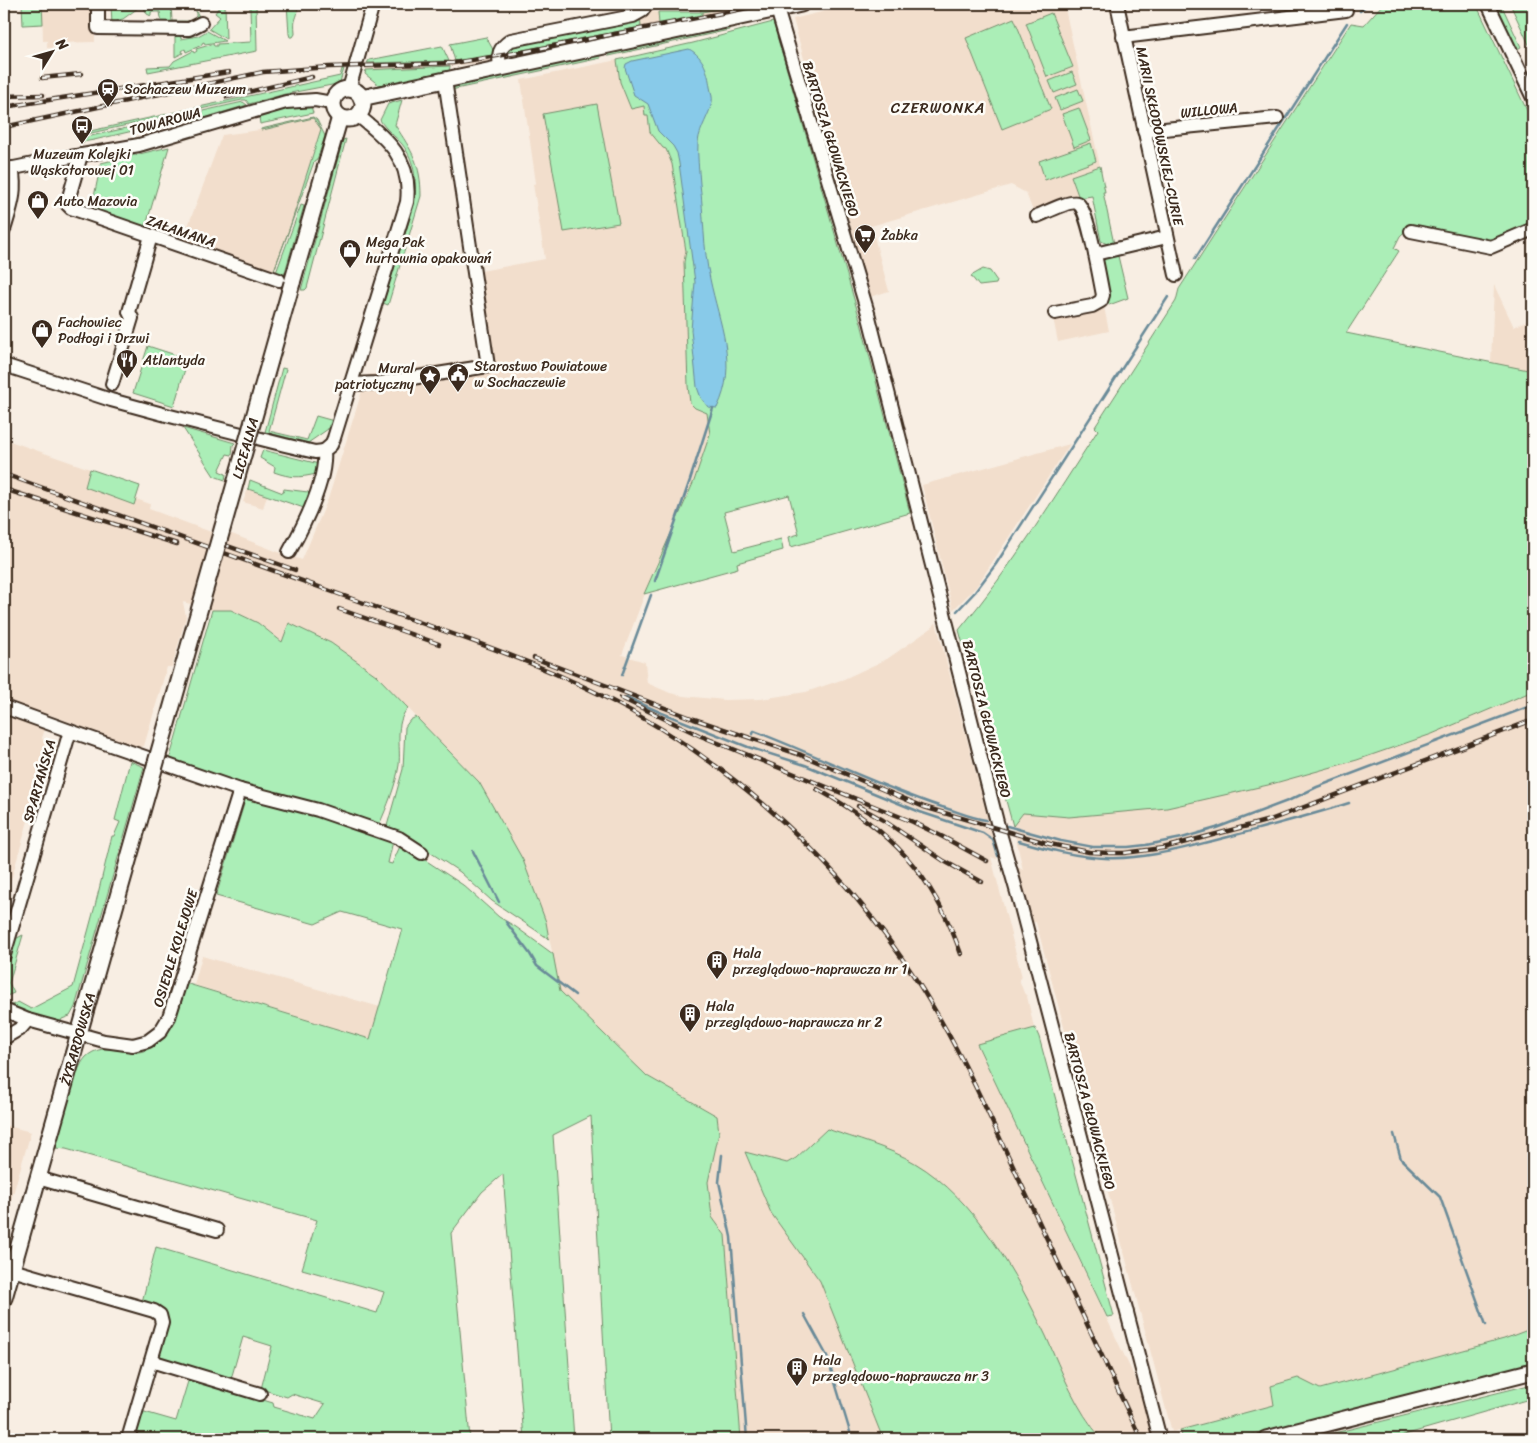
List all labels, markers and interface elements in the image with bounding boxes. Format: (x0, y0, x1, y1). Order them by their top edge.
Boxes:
north arrow (28, 28, 78, 78)
text: N (48, 32, 75, 56)
street label: MARII SKŁODOWSKIEJ-CURIE (1128, 44, 1191, 229)
street label: BARTOSZA GŁOWACKIEGO (795, 58, 866, 220)
station icon: Sochaczew Muzeum (96, 77, 120, 108)
place label: Sochaczew Muzeum (124, 77, 246, 102)
district label: CZERWONKA (891, 95, 985, 121)
street label: WILLOWA (1179, 95, 1239, 126)
street label: TOWAROWA (127, 100, 204, 143)
bus stop icon: Muzeum Kolejki Wąskotorowej 01 (70, 114, 94, 145)
place label: Muzeum Kolejki Wąskotorowej 01 (30, 142, 134, 183)
shop icon: Auto Mazovia (26, 189, 50, 220)
place label: Auto Mazovia (53, 189, 137, 214)
street label: ZAŁAMANA (143, 208, 219, 255)
supermarket icon: Żabka (853, 223, 877, 254)
place label: Żabka (881, 223, 919, 248)
place label: Mega Pak hurtownia opakowań (365, 230, 492, 271)
shop icon: Mega Pak hurtownia opakowań (338, 238, 362, 269)
place label: Fachowiec Podłogi i Drzwi (58, 310, 150, 351)
shop icon: Fachowiec Podłogi i Drzwi (30, 318, 54, 349)
restaurant icon: Atlantyda (115, 348, 139, 379)
place label: Atlantyda (142, 348, 206, 373)
place label: Starostwo Powiatowe w Sochaczewie (474, 354, 607, 395)
place label: Mural patriotyczny (334, 356, 415, 397)
public building icon: Starostwo Powiatowe w Sochaczewie (446, 362, 470, 393)
place icon: Mural patriotyczny (418, 364, 442, 395)
street label: LICEALNA (225, 415, 266, 482)
street label: BARTOSZA GŁOWACKIEGO (955, 637, 1018, 801)
street label: SPARTAŃSKA (16, 736, 63, 826)
street label: OSIEDLE KOLEJOWE (146, 885, 206, 1010)
place label: Hala przeglądowo-naprawcza nr 1 (732, 941, 907, 982)
building icon: Hala przeglądowo-naprawcza nr 1 (705, 949, 729, 980)
street label: ŻYRARDOWSKA (53, 990, 103, 1089)
place label: Hala przeglądowo-naprawcza nr 2 (705, 994, 882, 1035)
building icon: Hala przeglądowo-naprawcza nr 2 (678, 1002, 702, 1033)
street label: BARTOSZA GŁOWACKIEGO (1056, 1030, 1123, 1193)
place label: Hala przeglądowo-naprawcza nr 3 (812, 1348, 989, 1389)
building icon: Hala przeglądowo-naprawcza nr 3 (785, 1356, 809, 1387)

